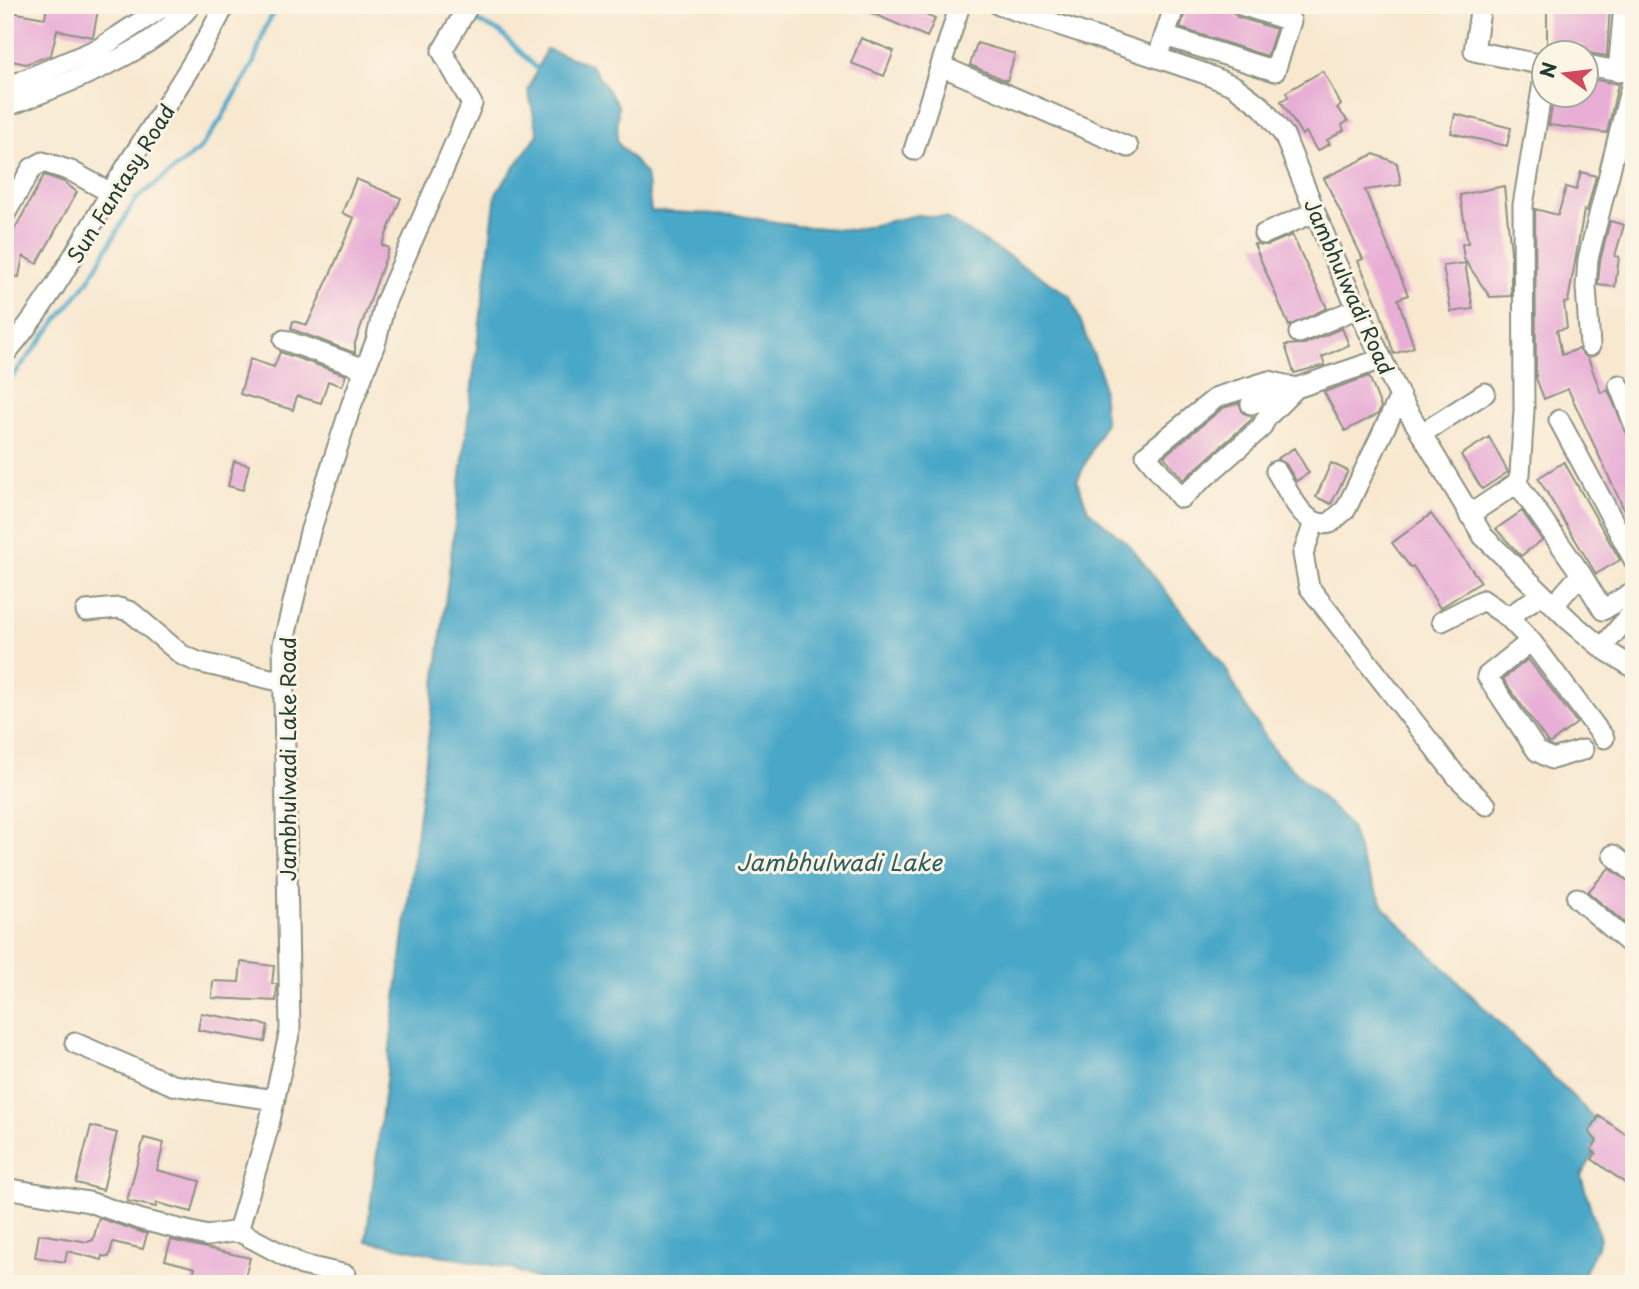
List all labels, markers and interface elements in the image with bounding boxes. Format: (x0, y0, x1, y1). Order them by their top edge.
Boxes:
north arrow (1530, 38, 1600, 108)
text: N (1532, 59, 1563, 80)
street label: Sun Fantasy Road (58, 97, 182, 269)
street label: Jambhulwadi Road (1297, 193, 1403, 379)
street label: Jambhulwadi Lake Road (271, 637, 303, 881)
water label: Jambhulwadi Lake (736, 844, 943, 879)

